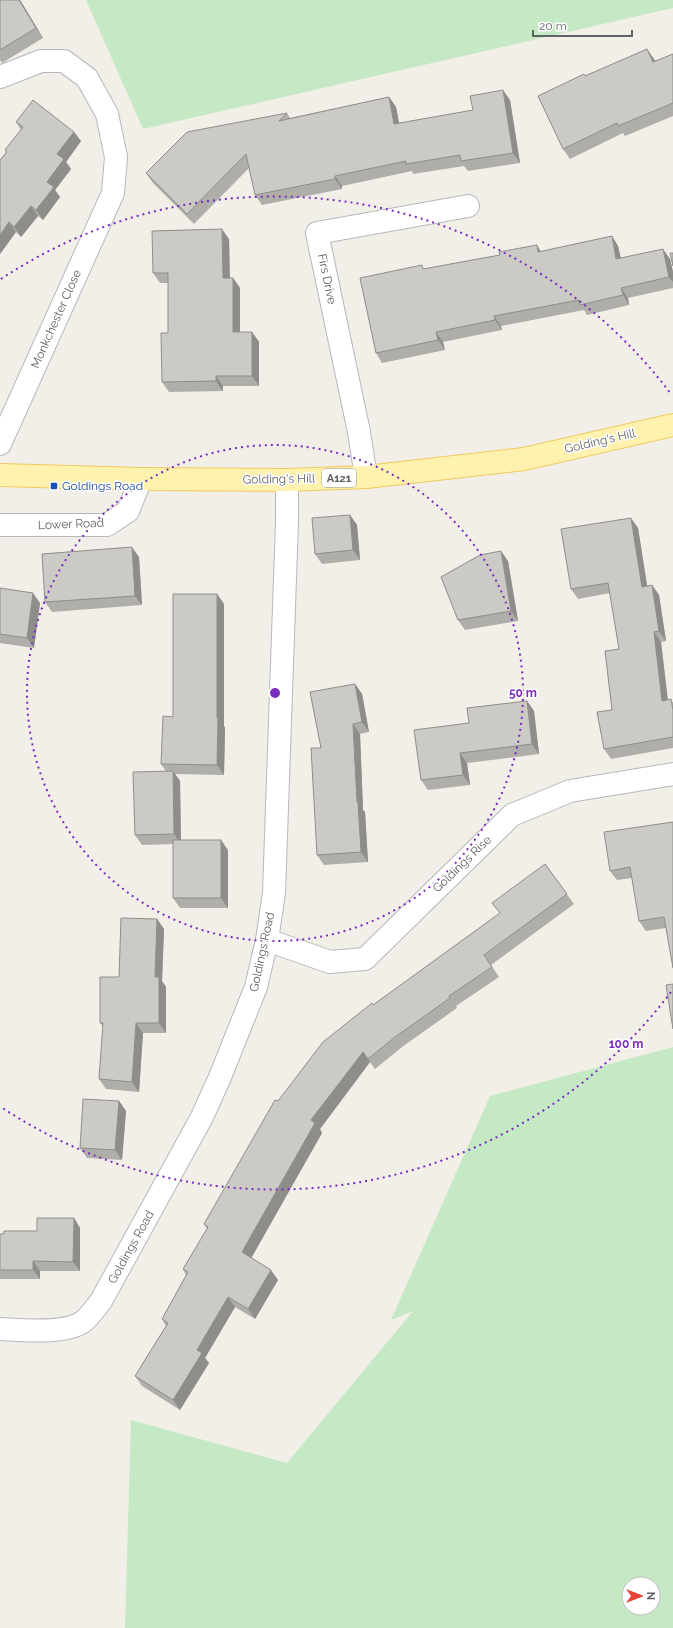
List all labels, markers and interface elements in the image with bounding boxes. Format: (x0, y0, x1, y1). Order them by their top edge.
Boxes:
scale bar (533, 12, 632, 38)
text: 20 m (539, 19, 567, 33)
street label: Firs Drive (315, 252, 339, 306)
street label: Monkchester Close (28, 268, 84, 370)
street label: Golding's Hill (563, 426, 638, 456)
road number: A121 (322, 469, 356, 487)
street label: Golding's Hill (243, 471, 316, 487)
place label: Goldings Road (62, 479, 143, 493)
marker: Goldings Road (49, 481, 59, 491)
street label: Lower Road (38, 516, 104, 532)
centre of rings (268, 686, 282, 700)
text: 50 m (509, 686, 537, 700)
street label: Goldings Rise (430, 833, 494, 895)
street label: Goldings Road (247, 911, 277, 993)
text: 100 m (609, 1037, 643, 1051)
street label: Goldings Road (105, 1208, 157, 1286)
north arrow (621, 1576, 661, 1616)
text: N (644, 1592, 657, 1600)

